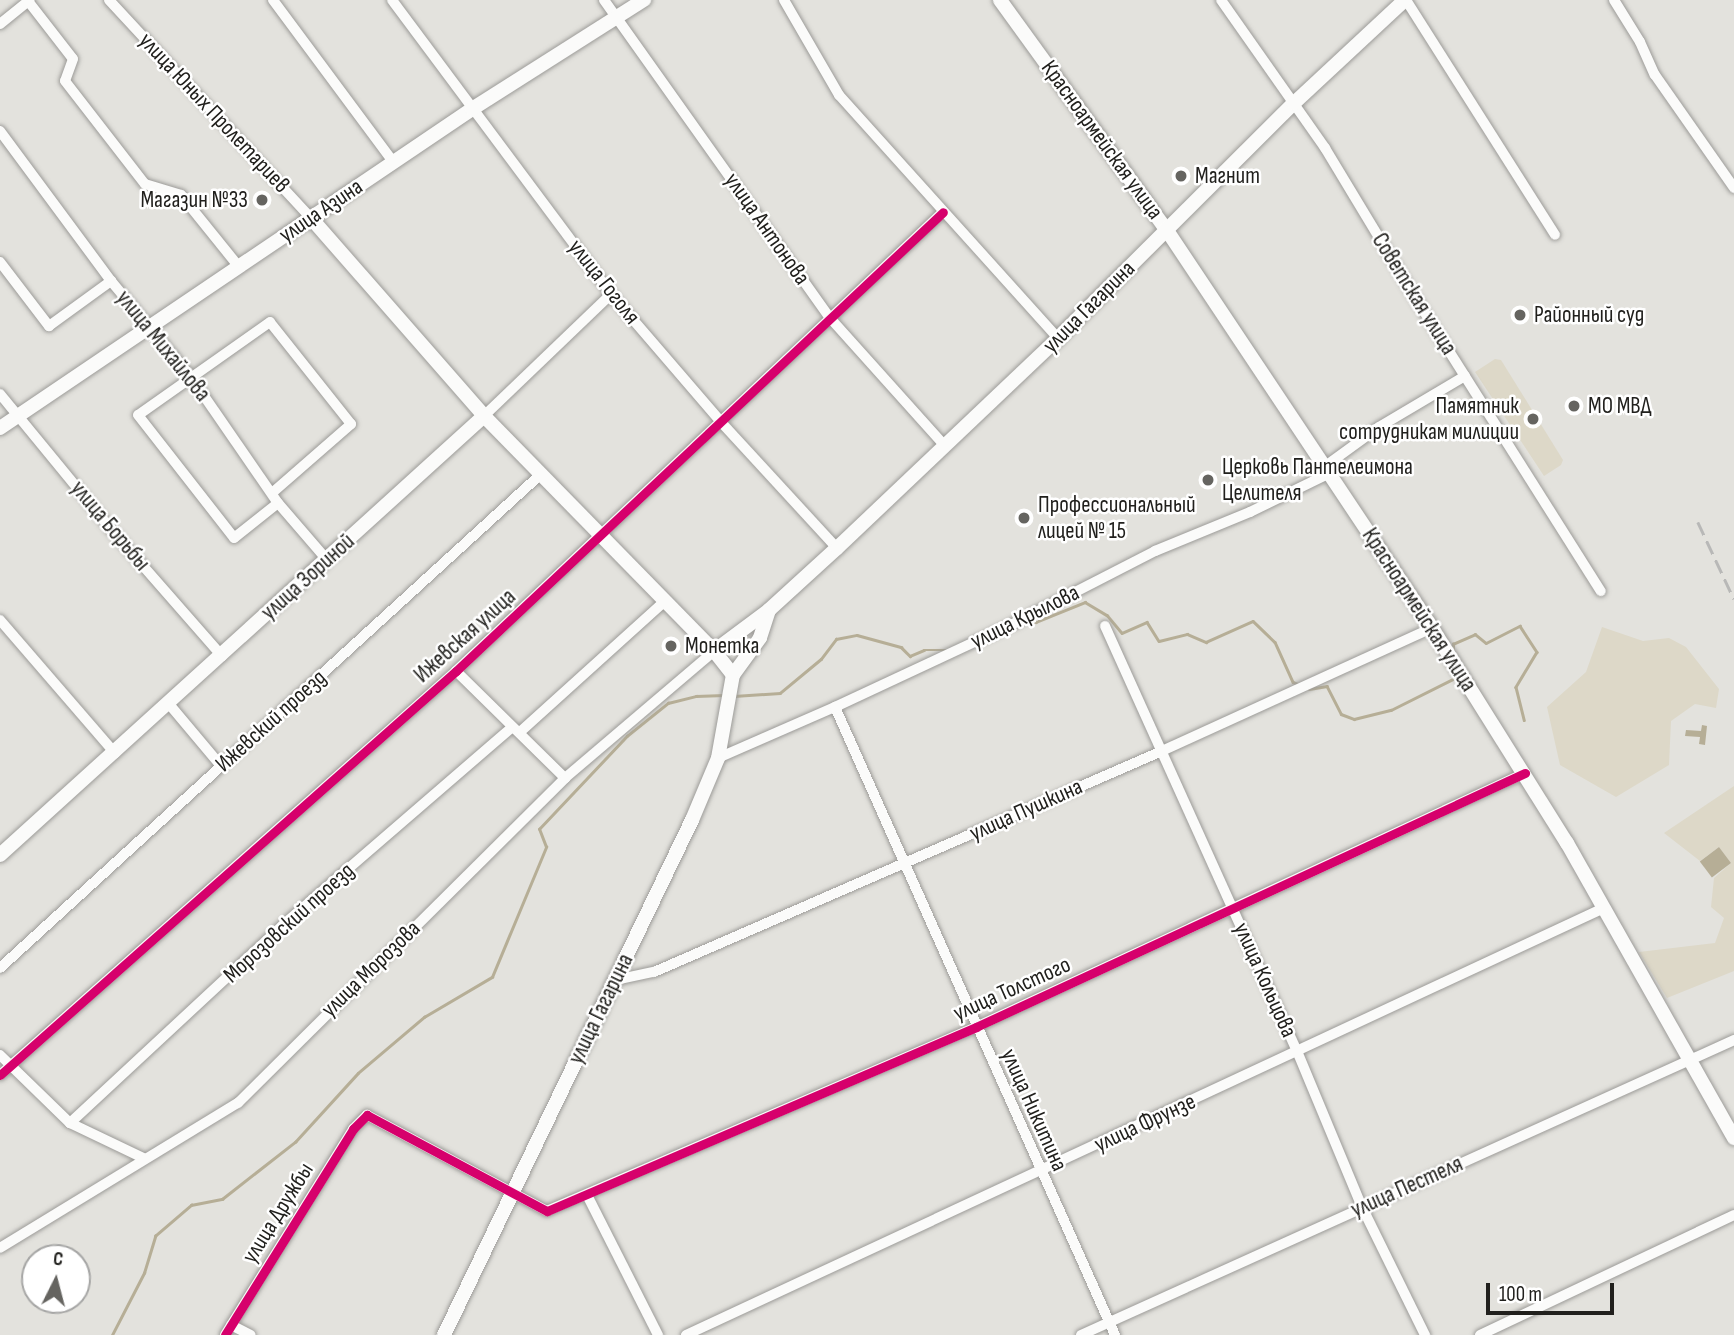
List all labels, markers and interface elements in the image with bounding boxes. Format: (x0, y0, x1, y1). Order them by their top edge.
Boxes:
street label: улица Юных Пролетариев (133, 27, 295, 199)
street label: Красноармейская улица (1035, 55, 1169, 225)
place label: Магнит (1195, 162, 1260, 190)
street label: улица Антонова (718, 168, 816, 290)
marker: Магнит (1173, 168, 1189, 184)
street label: улица Азина (274, 173, 368, 249)
place label: Магазин №33 (140, 186, 248, 214)
marker: Магазин №33 (254, 192, 270, 208)
street label: Советская улица (1366, 228, 1462, 360)
street label: улица Гоголя (562, 234, 646, 330)
street label: улица Гагарина (1037, 255, 1141, 359)
street label: улица Михайлова (110, 285, 216, 407)
place label: Районный суд (1534, 301, 1644, 329)
marker: Районный суд (1512, 307, 1528, 323)
place label: Памятник сотрудникам милиции (1339, 392, 1519, 446)
place label: МО МВД (1588, 392, 1652, 420)
marker: МО МВД (1566, 398, 1582, 414)
marker: Памятник сотрудникам милиции (1525, 411, 1541, 427)
place label: Церковь Пантелеимона Целителя (1222, 453, 1413, 507)
marker: Церковь Пантелеимона Целителя (1200, 472, 1216, 488)
street label: улица Борьбы (64, 475, 156, 577)
place label: Профессиональный лицей № 15 (1038, 491, 1196, 545)
marker: Профессиональный лицей № 15 (1016, 510, 1032, 526)
street label: Красноармейская улица (1356, 523, 1482, 697)
street label: улица Зориной (256, 528, 360, 626)
street label: улица Крылова (966, 579, 1084, 655)
street label: Ижевская улица (409, 583, 521, 689)
place label: Монетка (685, 632, 759, 660)
marker: Монетка (663, 638, 679, 654)
street label: Ижевский проезд (210, 664, 332, 778)
street label: улица Пушкина (965, 773, 1087, 847)
street label: Морозовский проезд (218, 857, 360, 989)
street label: улица Морозова (316, 915, 426, 1023)
street label: улица Кольцова (1227, 918, 1303, 1042)
street label: улица Гагарина (562, 949, 640, 1069)
street label: улица Толстого (949, 951, 1075, 1027)
street label: улица Никитина (995, 1045, 1073, 1175)
street label: улица Фрунзе (1090, 1088, 1200, 1158)
street label: улица Пестеля (1347, 1150, 1467, 1224)
street label: улица Дружбы (236, 1158, 320, 1268)
north arrow (21, 1244, 91, 1314)
text: С (52, 1248, 64, 1272)
scale bar (1489, 1268, 1617, 1312)
text: 100 m (1499, 1282, 1542, 1307)

